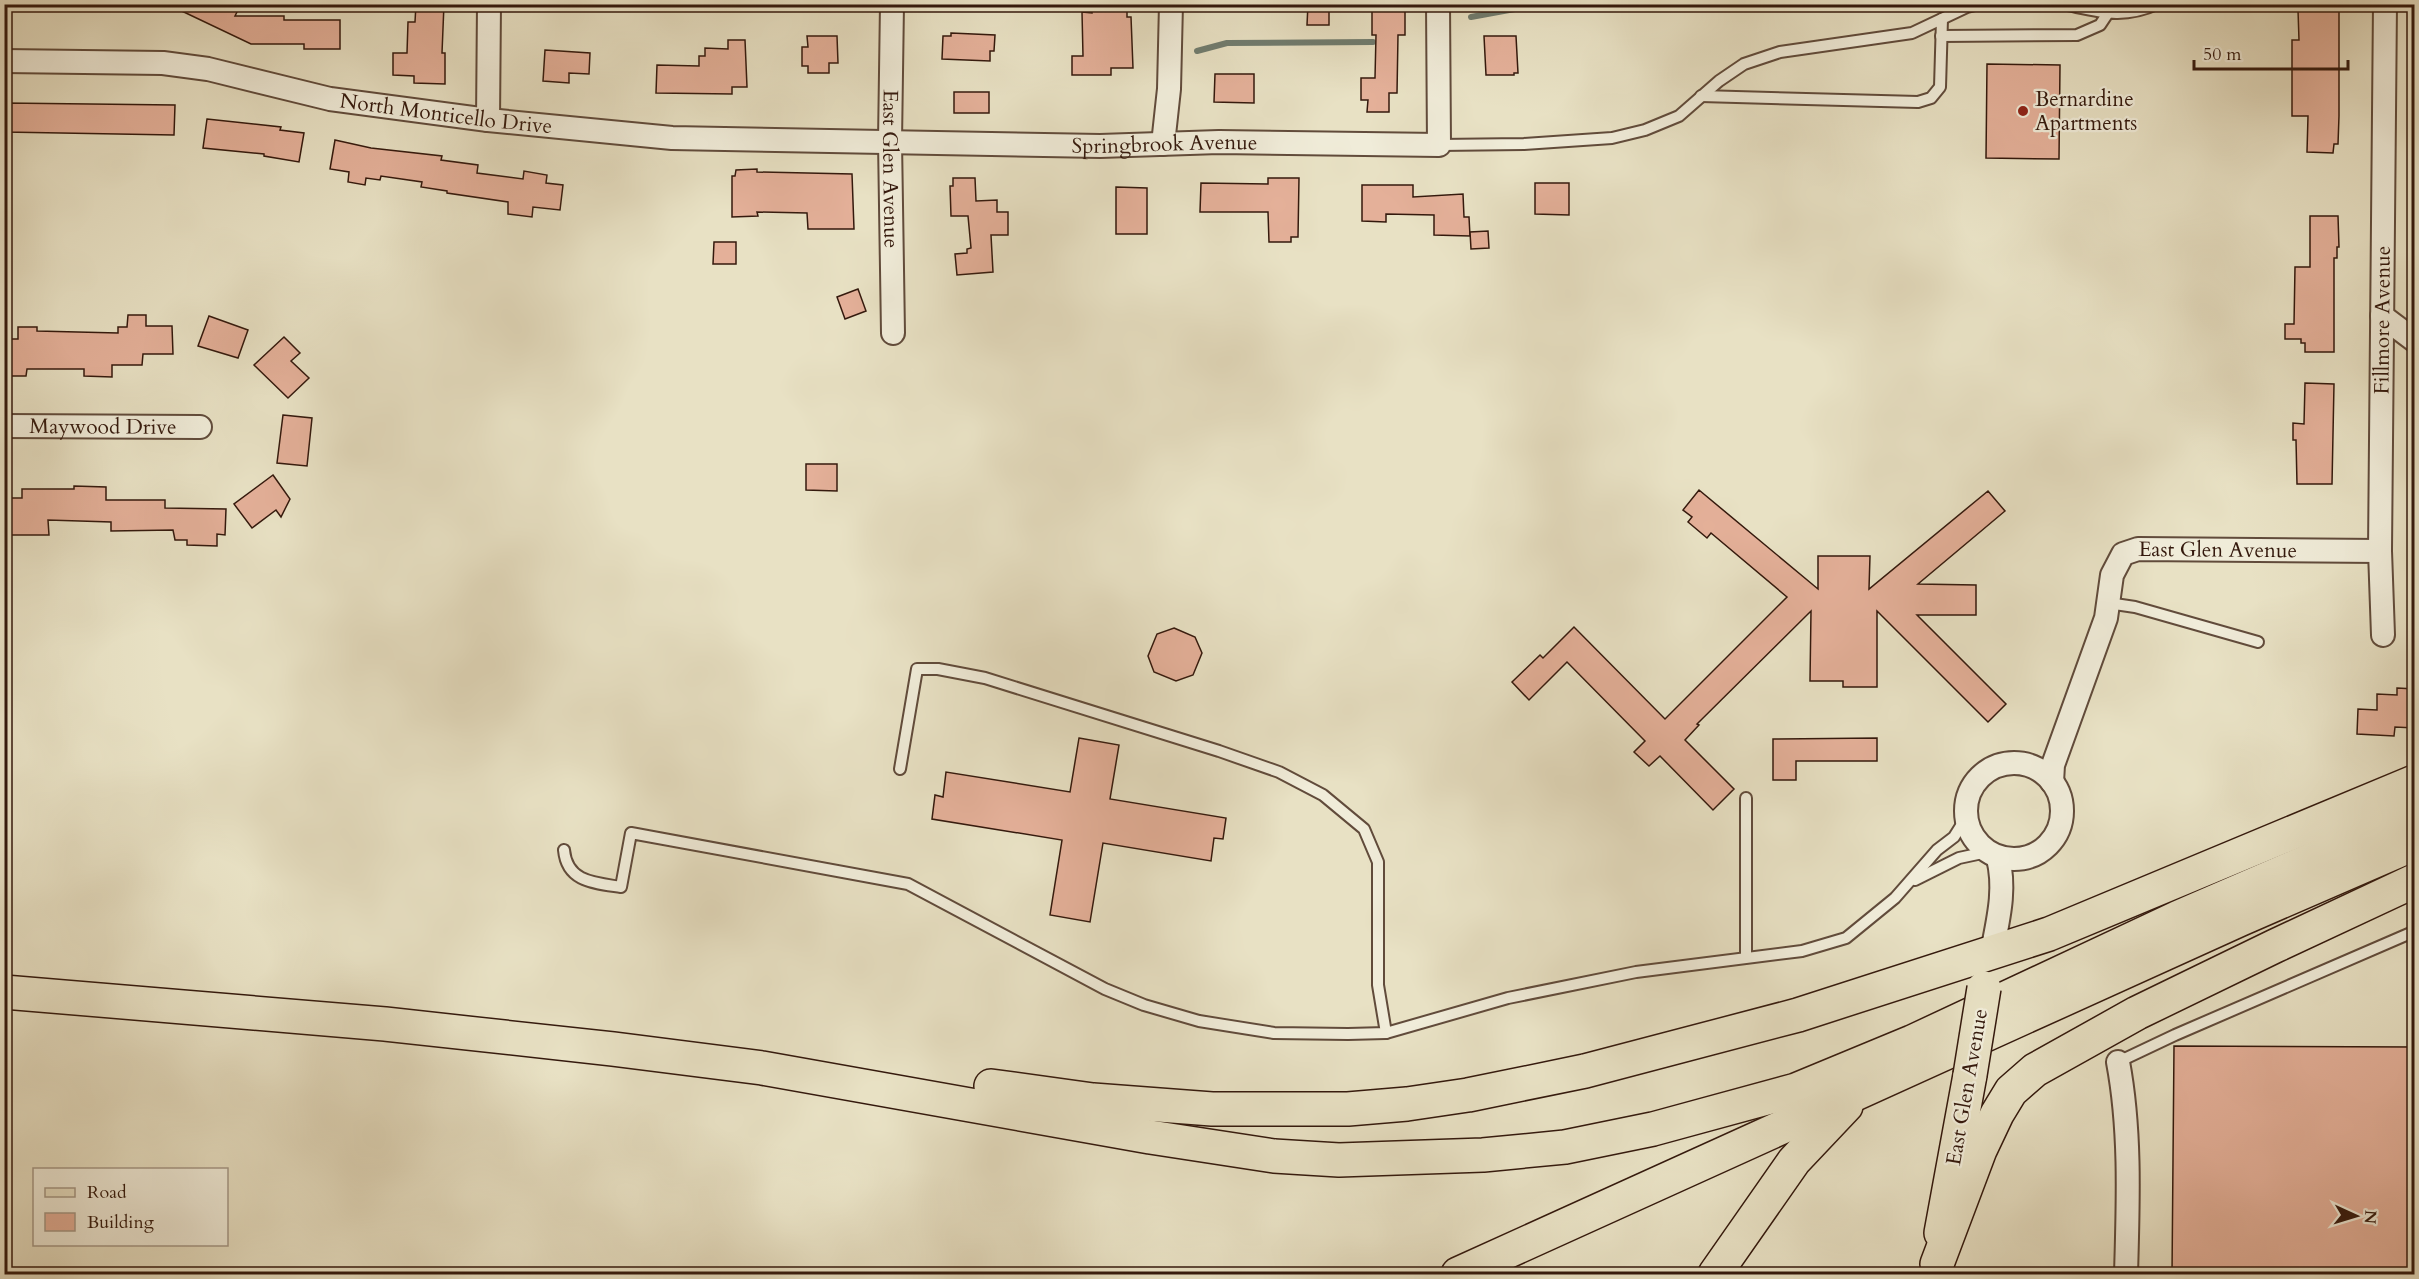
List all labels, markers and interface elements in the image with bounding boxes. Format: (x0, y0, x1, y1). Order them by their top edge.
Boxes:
scale bar (2194, 33, 2348, 71)
text: 50 m (2203, 42, 2242, 67)
place label: Bernardine Apartments (2035, 85, 2137, 138)
street label: North Monticello Drive (338, 86, 554, 141)
street label: East Glen Avenue (875, 89, 906, 248)
marker: Bernardine Apartments (2016, 104, 2030, 118)
street label: Springbrook Avenue (1071, 127, 1258, 161)
street label: Fillmore Avenue (2367, 246, 2397, 395)
street label: Maywood Drive (29, 412, 177, 441)
street label: East Glen Avenue (2138, 535, 2297, 565)
street label: East Glen Avenue (1939, 1006, 1995, 1168)
legend (33, 1168, 228, 1246)
text: Road (87, 1180, 127, 1205)
north arrow (2326, 1186, 2386, 1246)
text: N (2359, 1209, 2381, 1225)
text: Building (87, 1210, 155, 1235)

